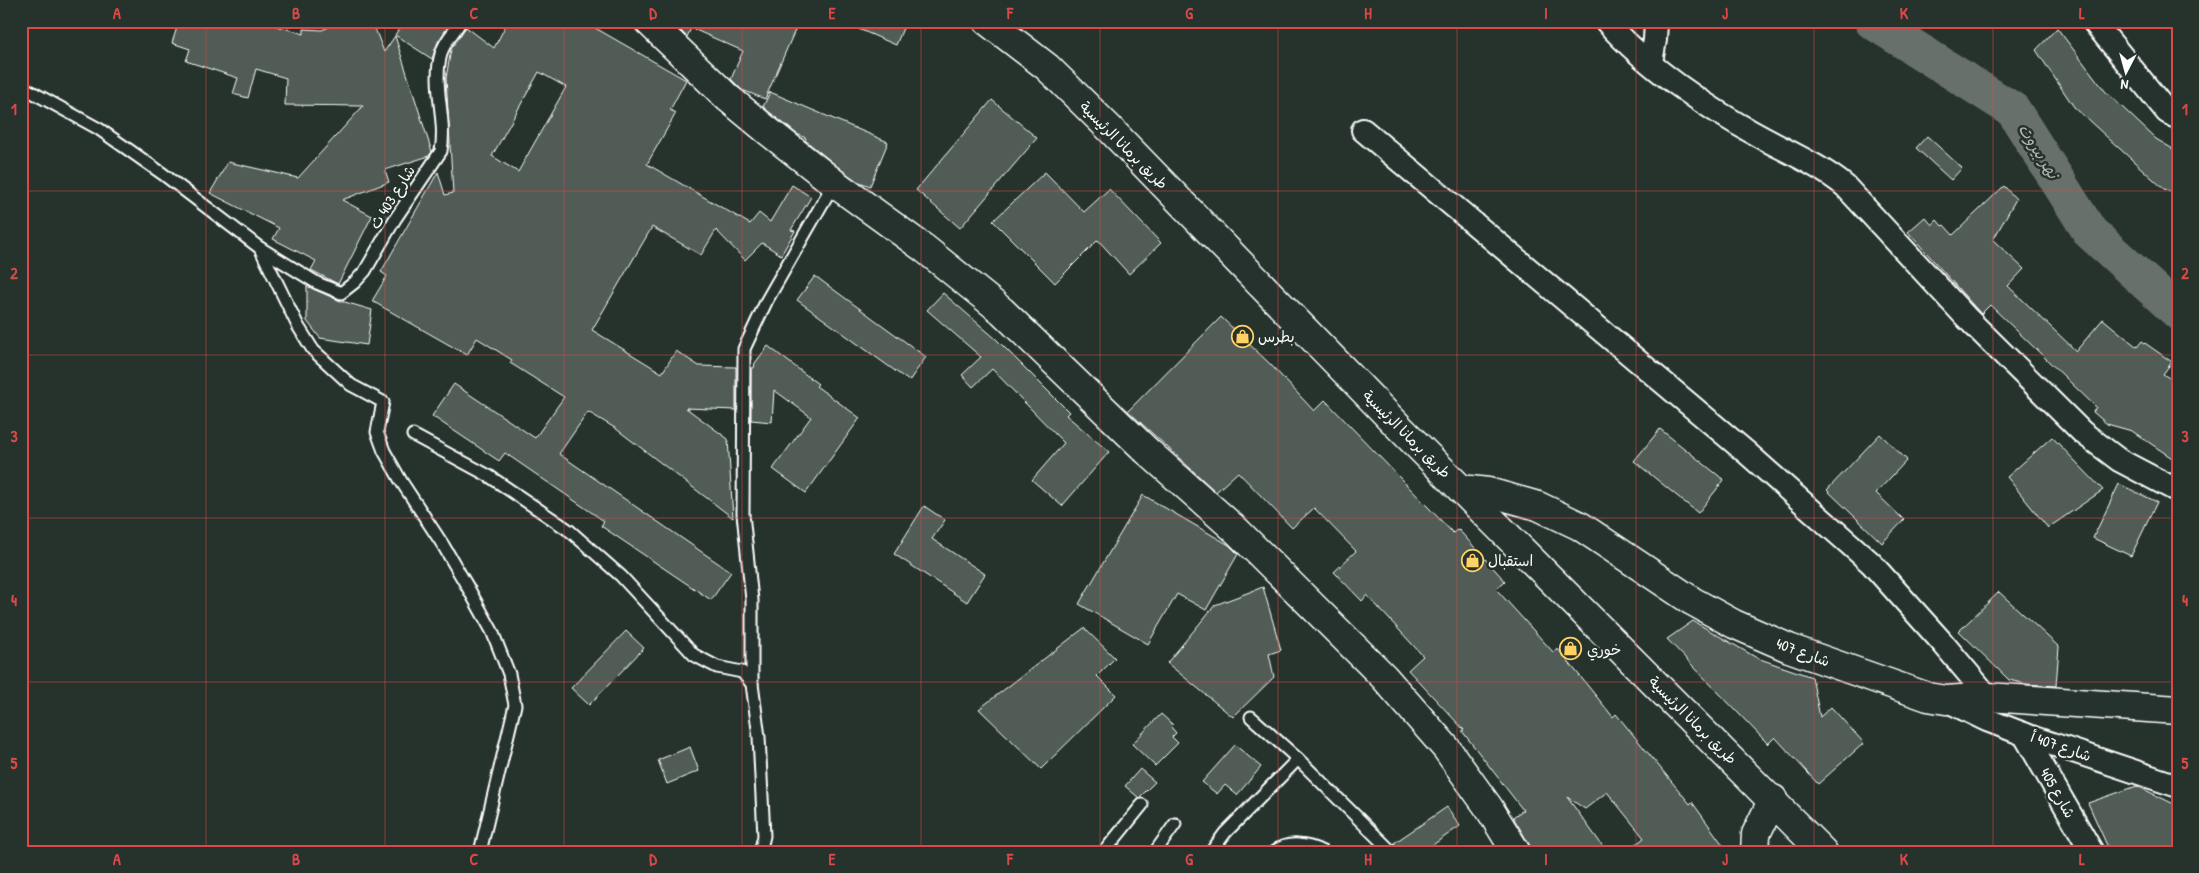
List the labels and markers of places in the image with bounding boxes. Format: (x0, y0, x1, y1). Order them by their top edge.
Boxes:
shop icon: بطرس (1230, 324, 1254, 348)
place label: بطرس (1258, 326, 1295, 347)
shop icon: استقبال (1460, 548, 1484, 572)
place label: استقبال (1488, 550, 1533, 571)
shop icon: خوري (1559, 637, 1583, 661)
place label: خوري (1587, 639, 1621, 661)

